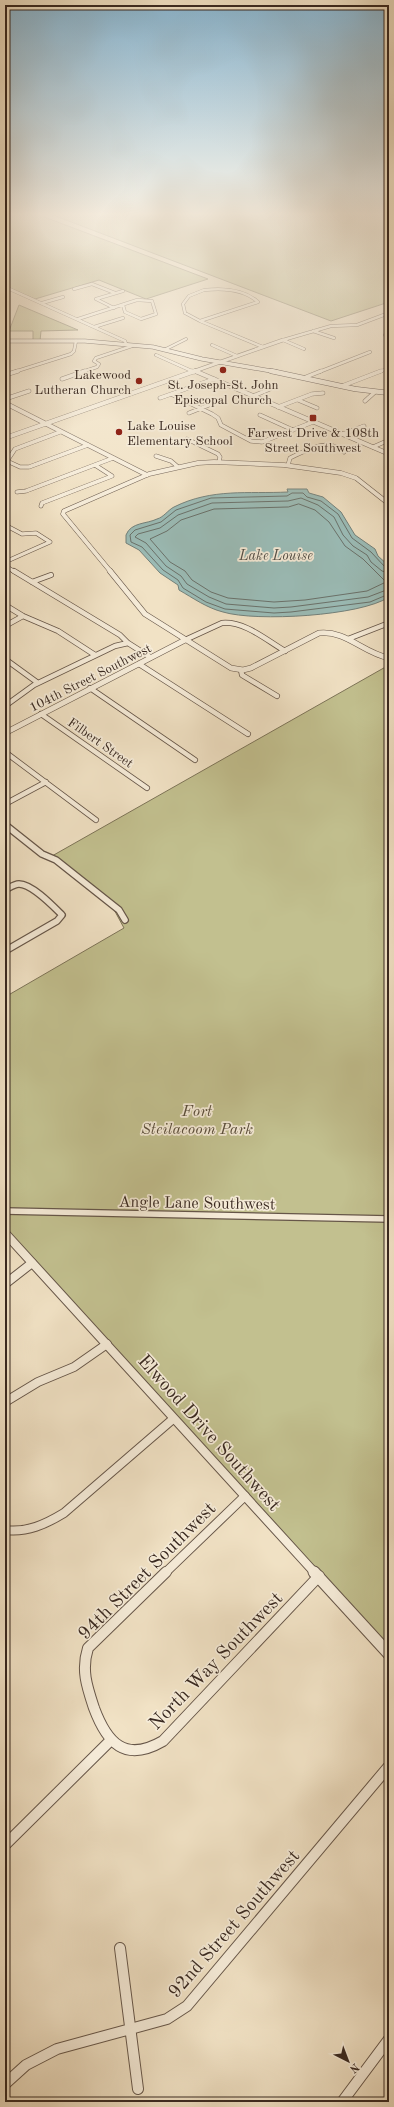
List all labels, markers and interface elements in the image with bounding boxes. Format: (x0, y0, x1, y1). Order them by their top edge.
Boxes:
marker: St. Joseph-St. John Episcopal Church (218, 365, 228, 375)
place label: Lakewood Lutheran Church (35, 369, 131, 397)
marker: Lakewood Lutheran Church (134, 376, 144, 386)
place label: St. Joseph-St. John Episcopal Church (167, 379, 279, 407)
marker: Farwest Drive & 108th Street Southwest (308, 413, 318, 423)
place label: Lake Louise Elementary School (127, 420, 233, 448)
marker: Lake Louise Elementary School (114, 427, 124, 437)
place label: Farwest Drive & 108th Street Southwest (247, 427, 379, 455)
water label: Lake Louise (238, 549, 313, 563)
street label: 104th Street Southwest (28, 642, 154, 715)
street label: Filbert Street (65, 716, 136, 771)
park label: Fort Steilacoom Park (141, 1104, 253, 1138)
street label: Angle Lane Southwest (118, 1195, 276, 1213)
street label: Elwood Drive Southwest (133, 1352, 283, 1515)
street label: 94th Street Southwest (75, 1499, 220, 1644)
street label: North Way Southwest (146, 1589, 287, 1734)
street label: 92nd Street Southwest (166, 1847, 304, 2002)
north arrow (328, 2041, 368, 2081)
text: N (346, 2060, 360, 2075)

